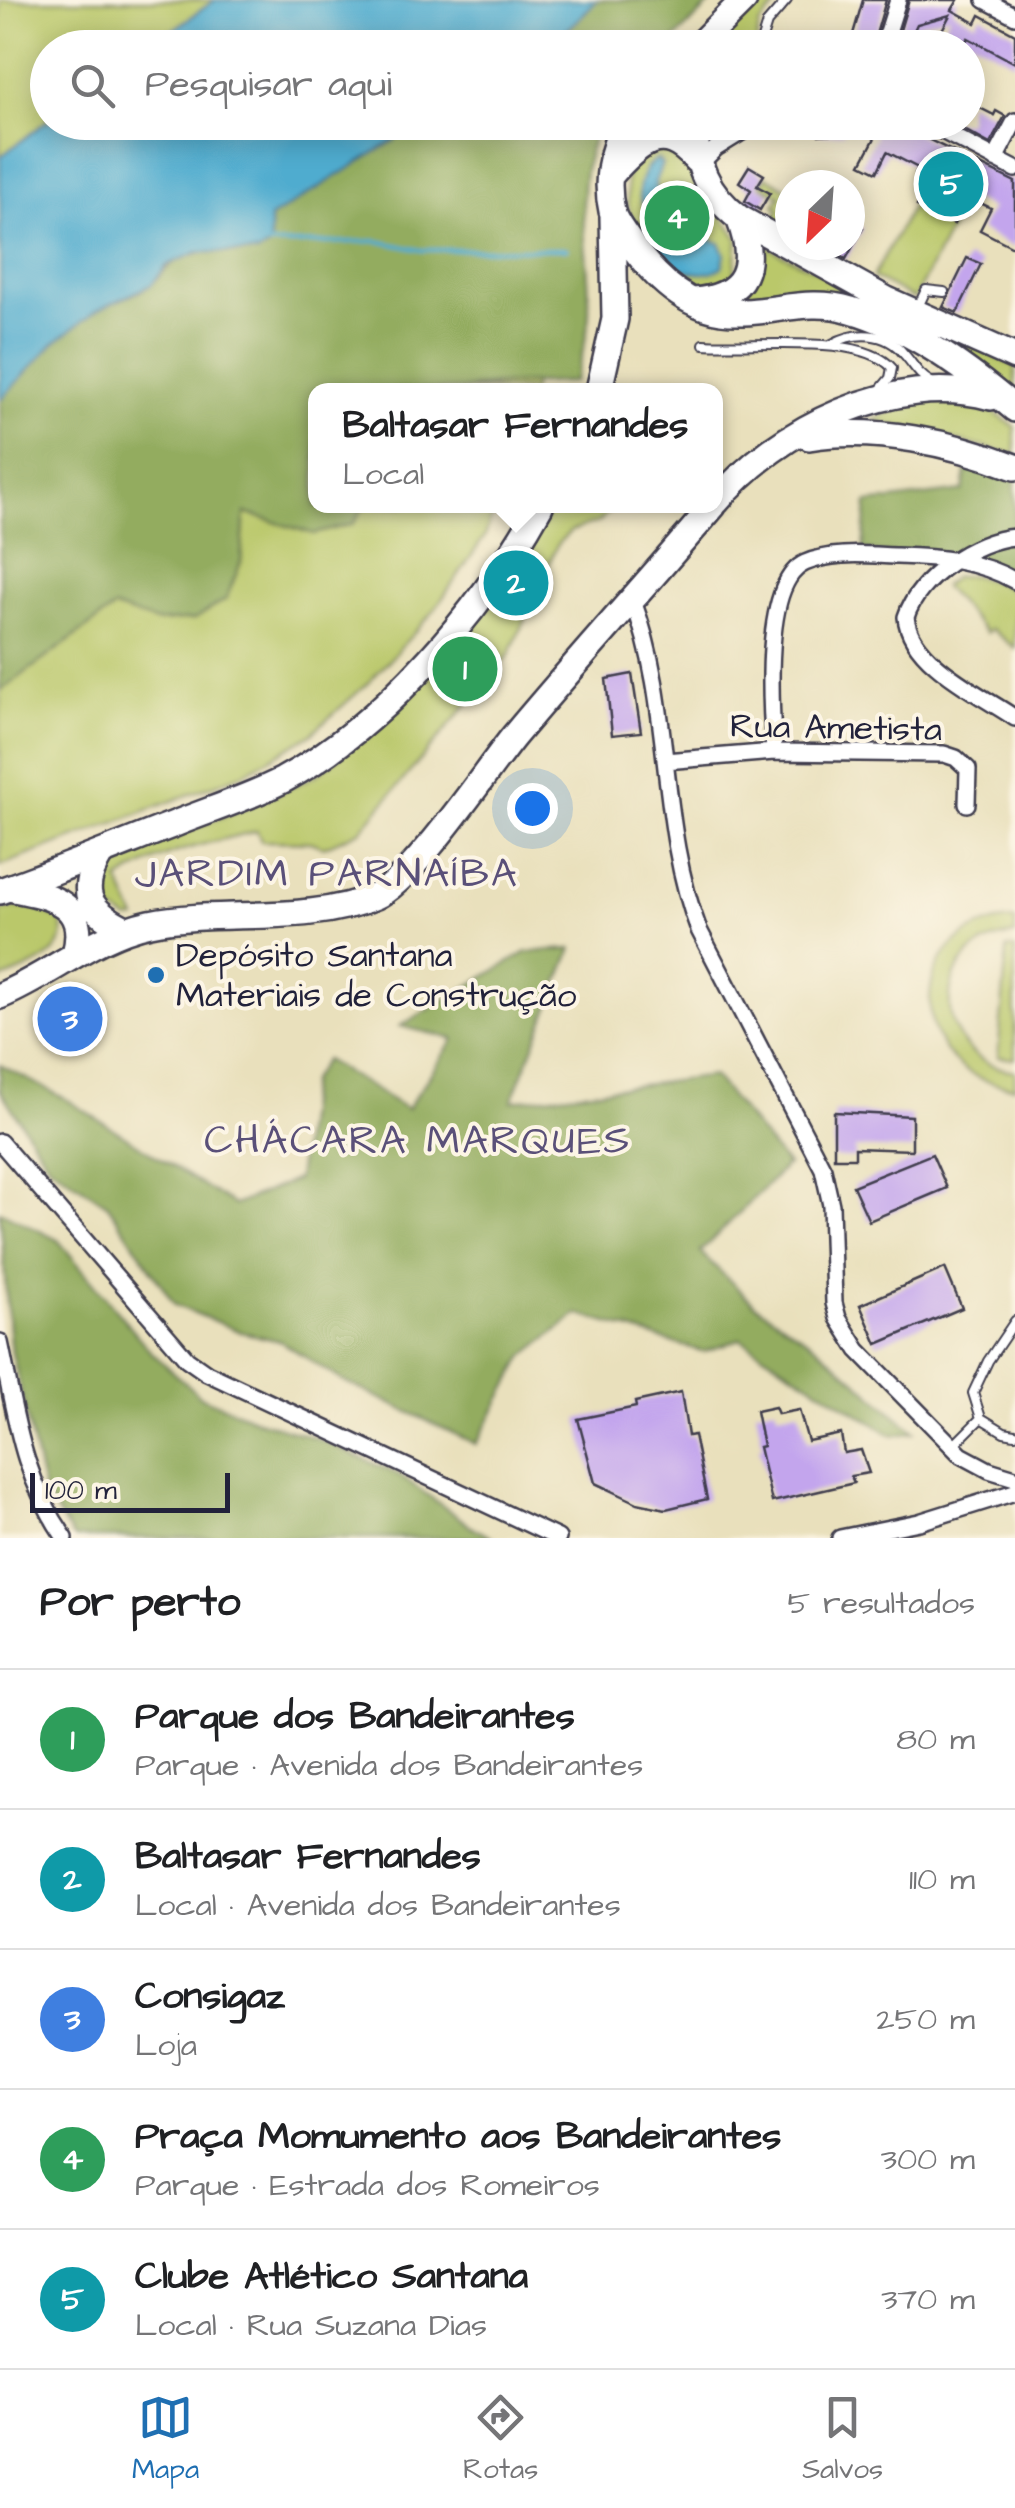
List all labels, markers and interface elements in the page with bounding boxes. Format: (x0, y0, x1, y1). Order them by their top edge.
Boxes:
search box (30, 30, 985, 140)
icon: search (65, 58, 120, 113)
text: Pesquisar aqui (145, 59, 392, 111)
pin: 5 (918, 146, 984, 222)
north arrow (775, 170, 865, 260)
pin: 4 (644, 180, 710, 256)
popup (308, 383, 723, 513)
text: Baltasar Fernandes (343, 400, 688, 452)
text: Local (343, 452, 424, 497)
pin: 2 (484, 546, 548, 620)
pin: 1 (432, 632, 498, 706)
street label: Rua Ametista (730, 702, 943, 754)
your location (507, 783, 558, 834)
district label: JARDIM PARNAÍBA (135, 847, 519, 902)
place label: Depósito Santana Materiais de Construção (176, 931, 577, 1020)
marker: Depósito Santana Materiais de Construção (145, 964, 167, 986)
pin: 3 (38, 982, 102, 1056)
district label: CHÁCARA MARQUES (204, 1114, 632, 1169)
scale bar (30, 1468, 230, 1512)
text: 100 m (45, 1471, 117, 1510)
text: Por perto (40, 1574, 240, 1632)
text: 5 resultados (788, 1581, 975, 1626)
text: Parque dos Bandeirantes (135, 1691, 575, 1743)
text: 1 (70, 1717, 75, 1762)
text: 80 m (896, 1717, 975, 1762)
text: Parque · Avenida dos Bandeirantes (135, 1743, 643, 1788)
text: Baltasar Fernandes (135, 1831, 481, 1883)
text: 2 (63, 1857, 82, 1902)
text: 110 m (909, 1857, 975, 1902)
text: Local · Avenida dos Bandeirantes (135, 1883, 621, 1928)
text: Consigaz (135, 1971, 285, 2023)
text: 3 (64, 1997, 81, 2042)
text: 250 m (876, 1997, 975, 2042)
text: Loja (135, 2023, 197, 2068)
text: Praça Momumento aos Bandeirantes (135, 2111, 781, 2163)
text: 4 (62, 2137, 83, 2182)
text: 300 m (881, 2137, 975, 2182)
text: Parque · Estrada dos Romeiros (135, 2163, 600, 2208)
text: Clube Atlético Santana (135, 2251, 528, 2303)
text: 5 (61, 2277, 84, 2322)
text: 370 m (881, 2277, 975, 2322)
text: Local · Rua Suzana Dias (135, 2303, 487, 2348)
tab: Mapa (132, 2390, 199, 2489)
tab: Rotas (463, 2390, 538, 2489)
tab: Salvos (802, 2390, 883, 2489)

